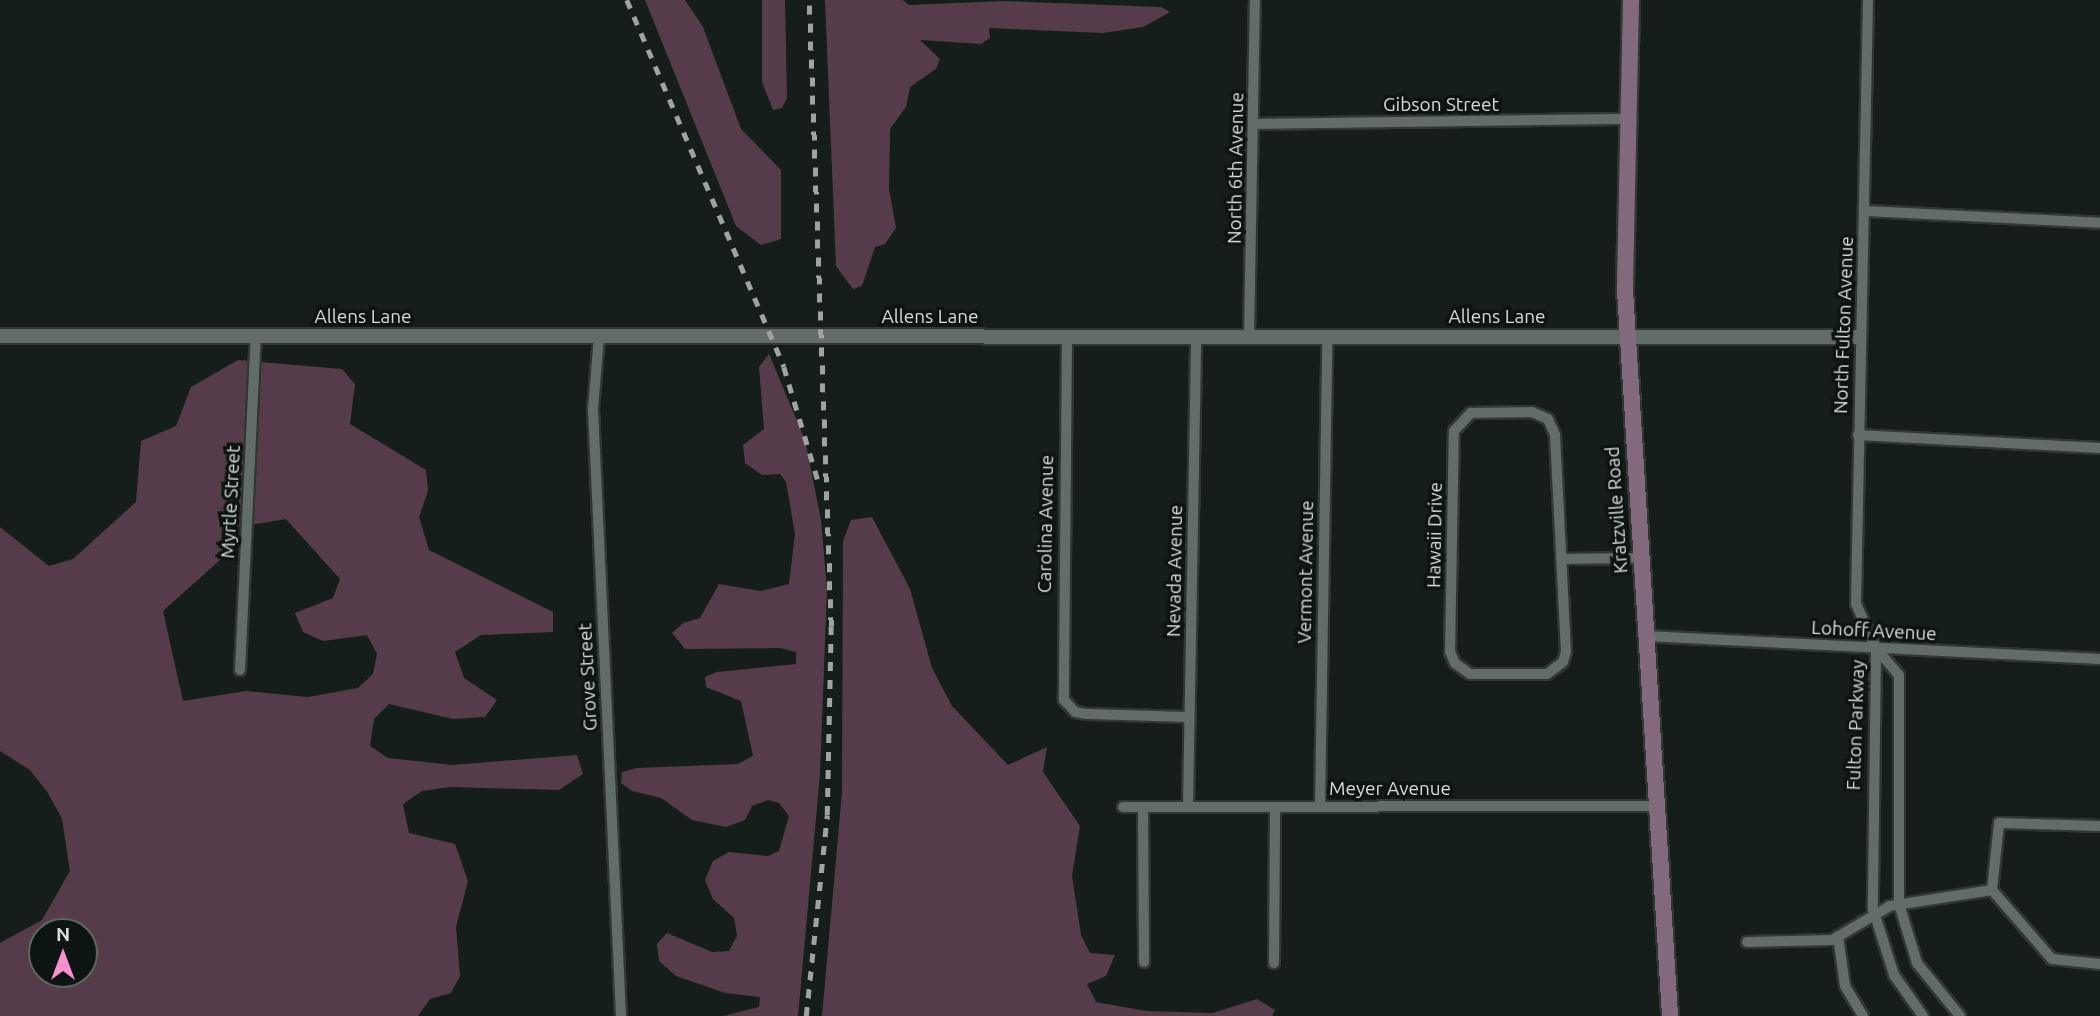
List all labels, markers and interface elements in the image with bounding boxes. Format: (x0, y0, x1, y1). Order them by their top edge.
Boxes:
street label: North 6th Avenue (1223, 92, 1249, 244)
street label: Gibson Street (1383, 94, 1499, 116)
street label: North Fulton Avenue (1830, 236, 1858, 414)
street label: Allens Lane (314, 306, 412, 328)
street label: Allens Lane (881, 306, 979, 328)
street label: Allens Lane (1448, 306, 1546, 328)
street label: Myrtle Street (217, 445, 245, 559)
street label: Kratzville Road (1601, 446, 1633, 574)
street label: Carolina Avenue (1033, 455, 1059, 593)
street label: Hawaii Drive (1423, 482, 1447, 588)
street label: Vermont Avenue (1293, 500, 1319, 644)
street label: Nevada Avenue (1162, 505, 1188, 637)
street label: Lohoff Avenue (1811, 616, 1937, 646)
street label: Grove Street (574, 622, 602, 732)
street label: Fulton Parkway (1842, 659, 1870, 791)
street label: Meyer Avenue (1329, 778, 1451, 800)
north arrow (28, 918, 98, 988)
text: N (56, 923, 70, 945)

